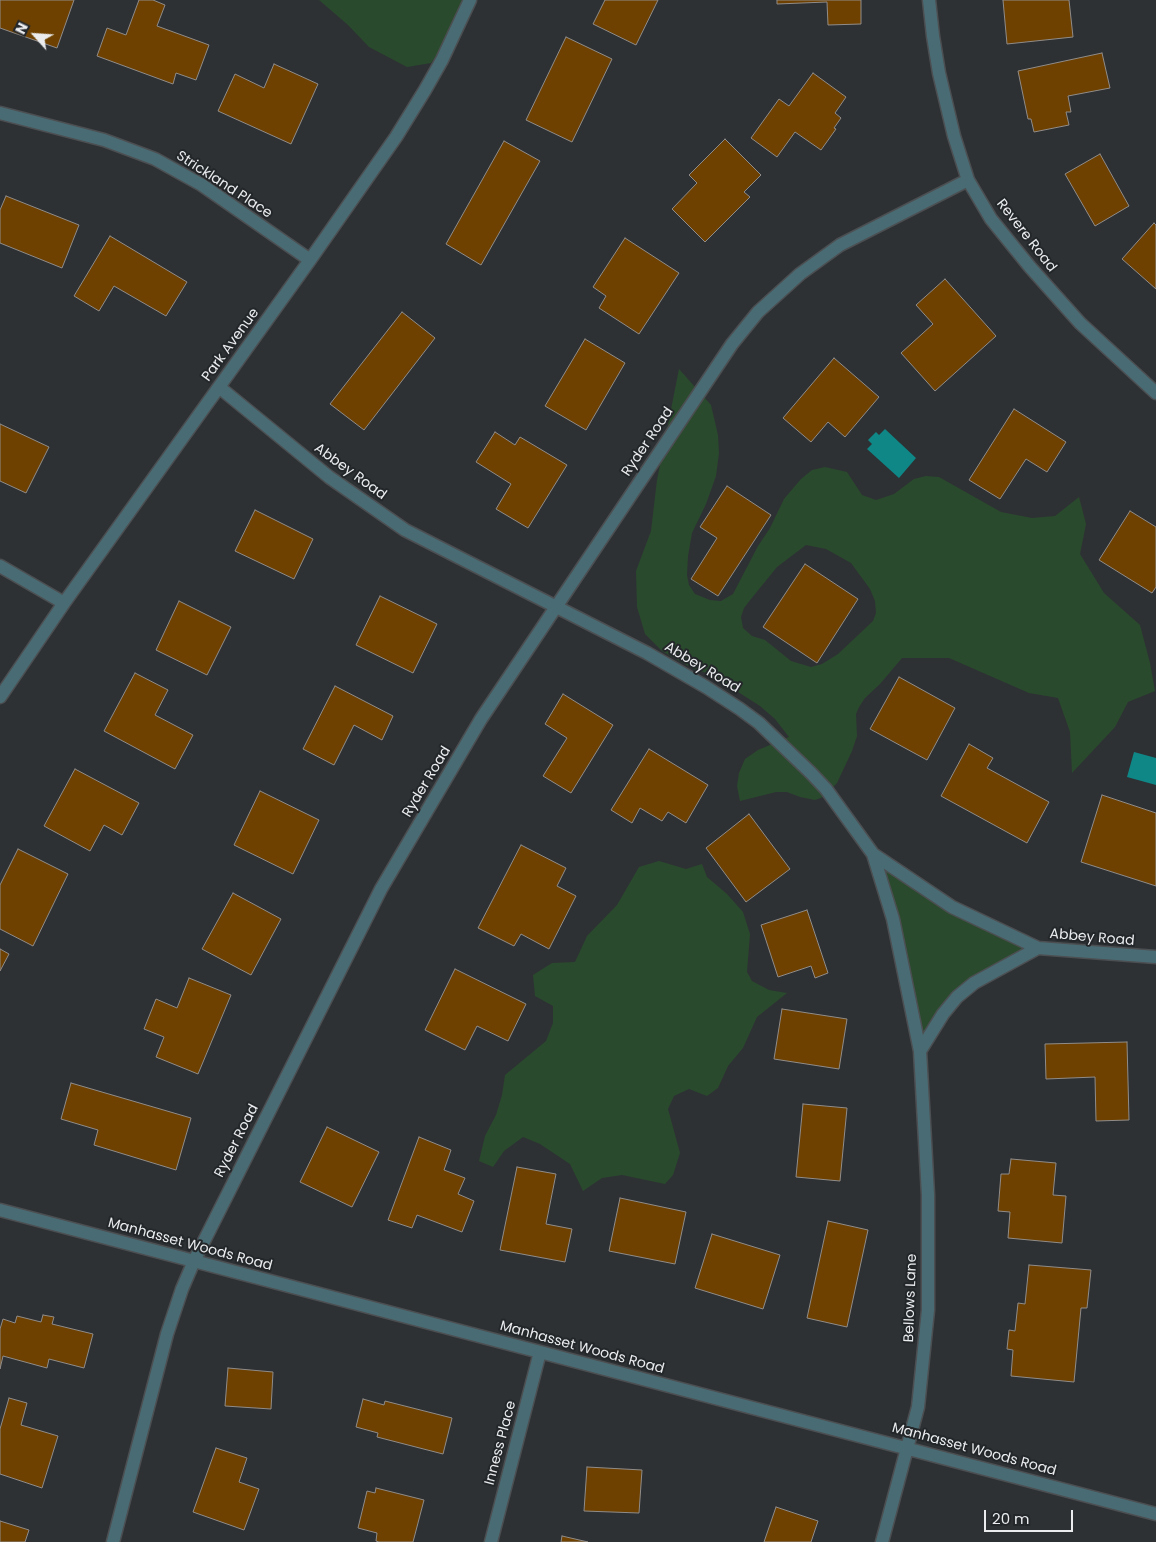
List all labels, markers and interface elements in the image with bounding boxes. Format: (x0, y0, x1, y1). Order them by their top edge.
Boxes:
north arrow (10, 10, 60, 60)
text: N (10, 19, 33, 38)
street label: Strickland Place (173, 148, 275, 222)
street label: Revere Road (992, 196, 1060, 276)
street label: Park Avenue (199, 305, 263, 385)
street label: Ryder Road (619, 404, 677, 480)
street label: Abbey Road (311, 440, 389, 504)
street label: Abbey Road (661, 639, 743, 697)
street label: Ryder Road (399, 743, 455, 821)
street label: Abbey Road (1049, 926, 1135, 950)
street label: Ryder Road (211, 1102, 263, 1180)
street label: Manhasset Woods Road (106, 1215, 274, 1275)
street label: Bellows Lane (901, 1253, 921, 1343)
street label: Manhasset Woods Road (498, 1318, 666, 1378)
street label: Inness Place (482, 1399, 520, 1487)
street label: Manhasset Woods Road (890, 1420, 1058, 1480)
scale bar (986, 1500, 1075, 1532)
text: 20 m (992, 1508, 1030, 1529)

